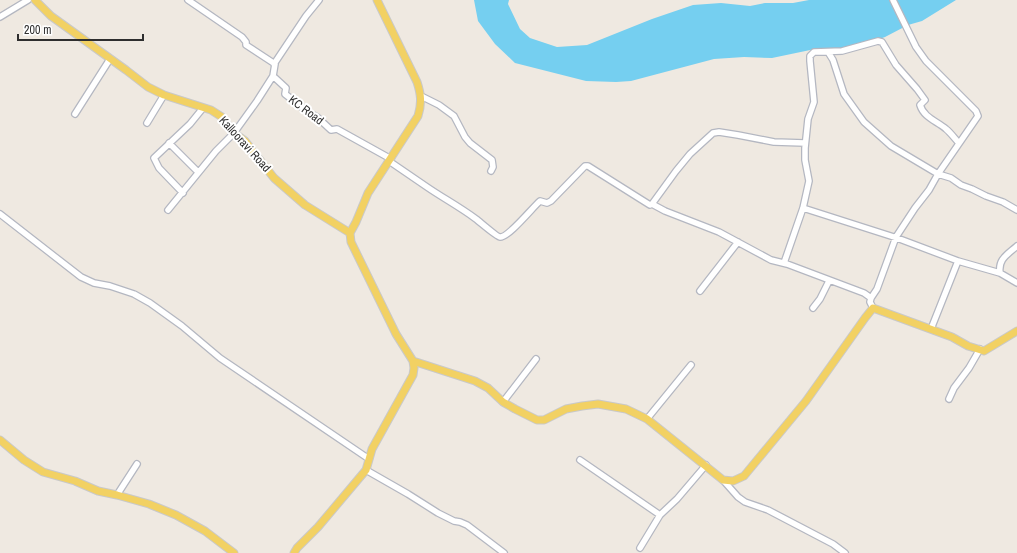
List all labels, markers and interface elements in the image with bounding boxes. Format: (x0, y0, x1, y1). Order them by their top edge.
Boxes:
scale bar (18, 16, 143, 42)
text: 200 m (24, 22, 51, 38)
street label: KC Road (285, 92, 327, 128)
street label: Kallooravi Road (216, 113, 274, 175)

